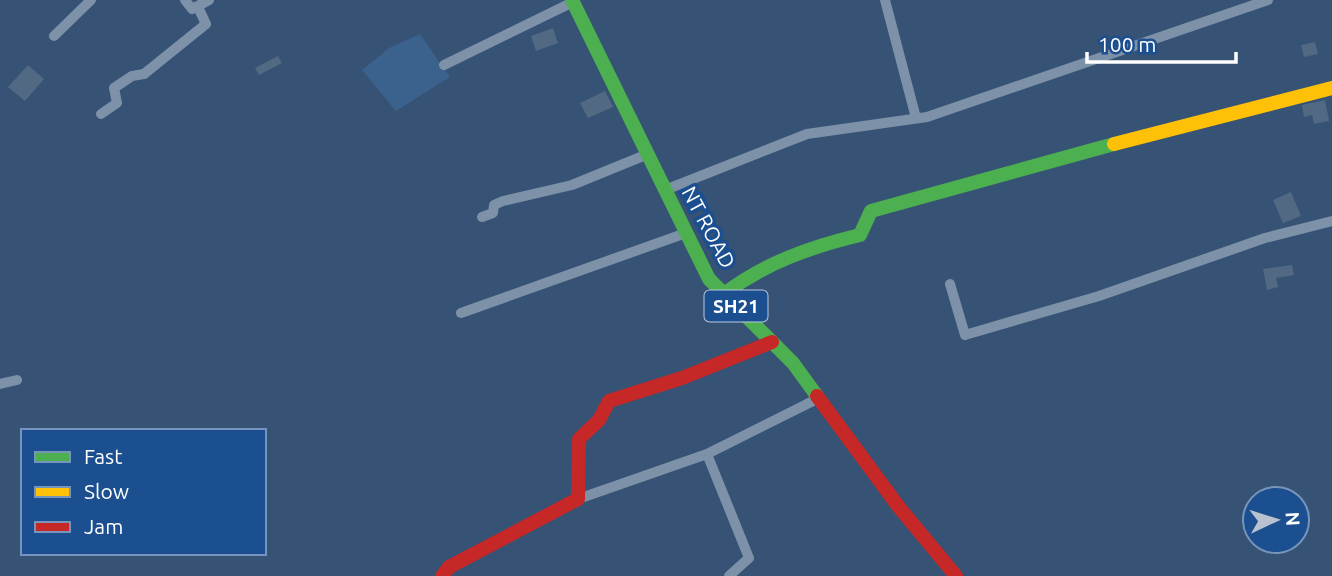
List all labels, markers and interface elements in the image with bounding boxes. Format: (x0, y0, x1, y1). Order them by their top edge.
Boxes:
scale bar (1087, 21, 1236, 65)
text: 100 m (1098, 32, 1156, 56)
street label: NT ROAD (677, 182, 741, 272)
road number: SH21 (704, 290, 768, 322)
legend (21, 429, 266, 555)
text: Fast (84, 444, 122, 468)
text: Slow (84, 479, 129, 503)
north arrow (1241, 485, 1311, 555)
text: N (1281, 511, 1304, 527)
text: Jam (84, 514, 123, 538)

